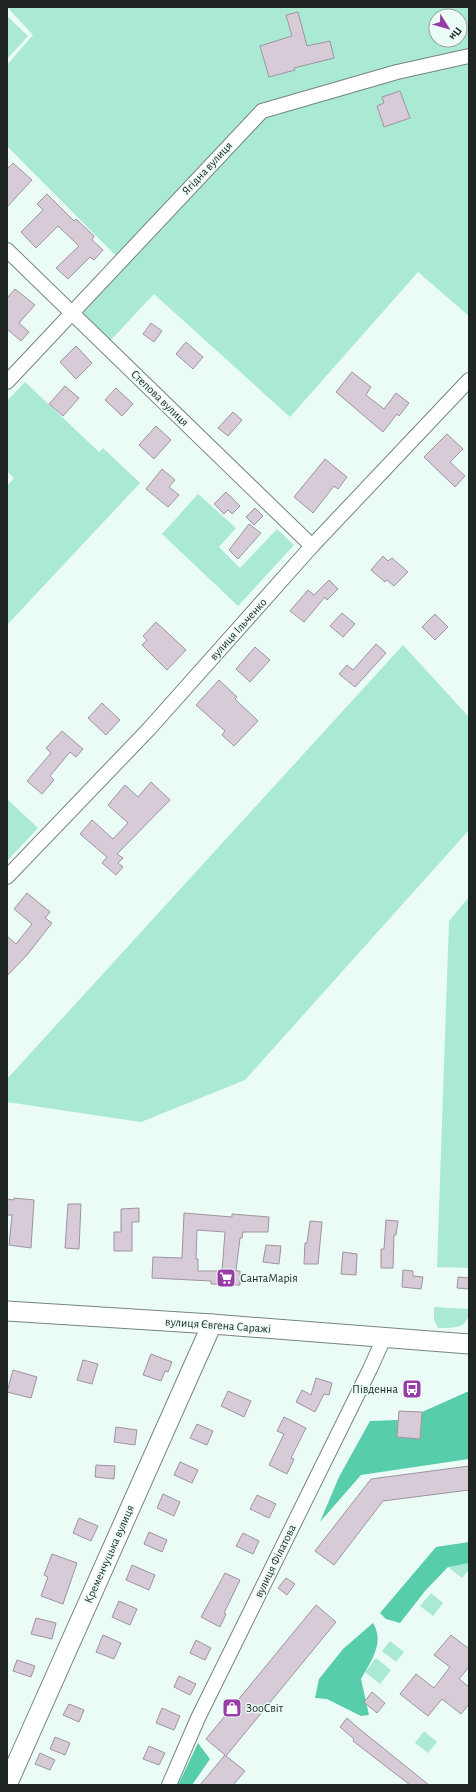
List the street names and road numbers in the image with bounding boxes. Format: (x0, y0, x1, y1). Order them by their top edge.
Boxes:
street label: Ягідна вулиця (180, 139, 235, 198)
street label: Степова вулиця (128, 368, 191, 429)
street label: вулиця Ільченко (207, 596, 270, 663)
street label: вулиця Євгена Саражі (165, 1315, 271, 1336)
street label: Кременчуцька вулиця (82, 1503, 137, 1605)
street label: вулиця Філатова (252, 1522, 299, 1600)

